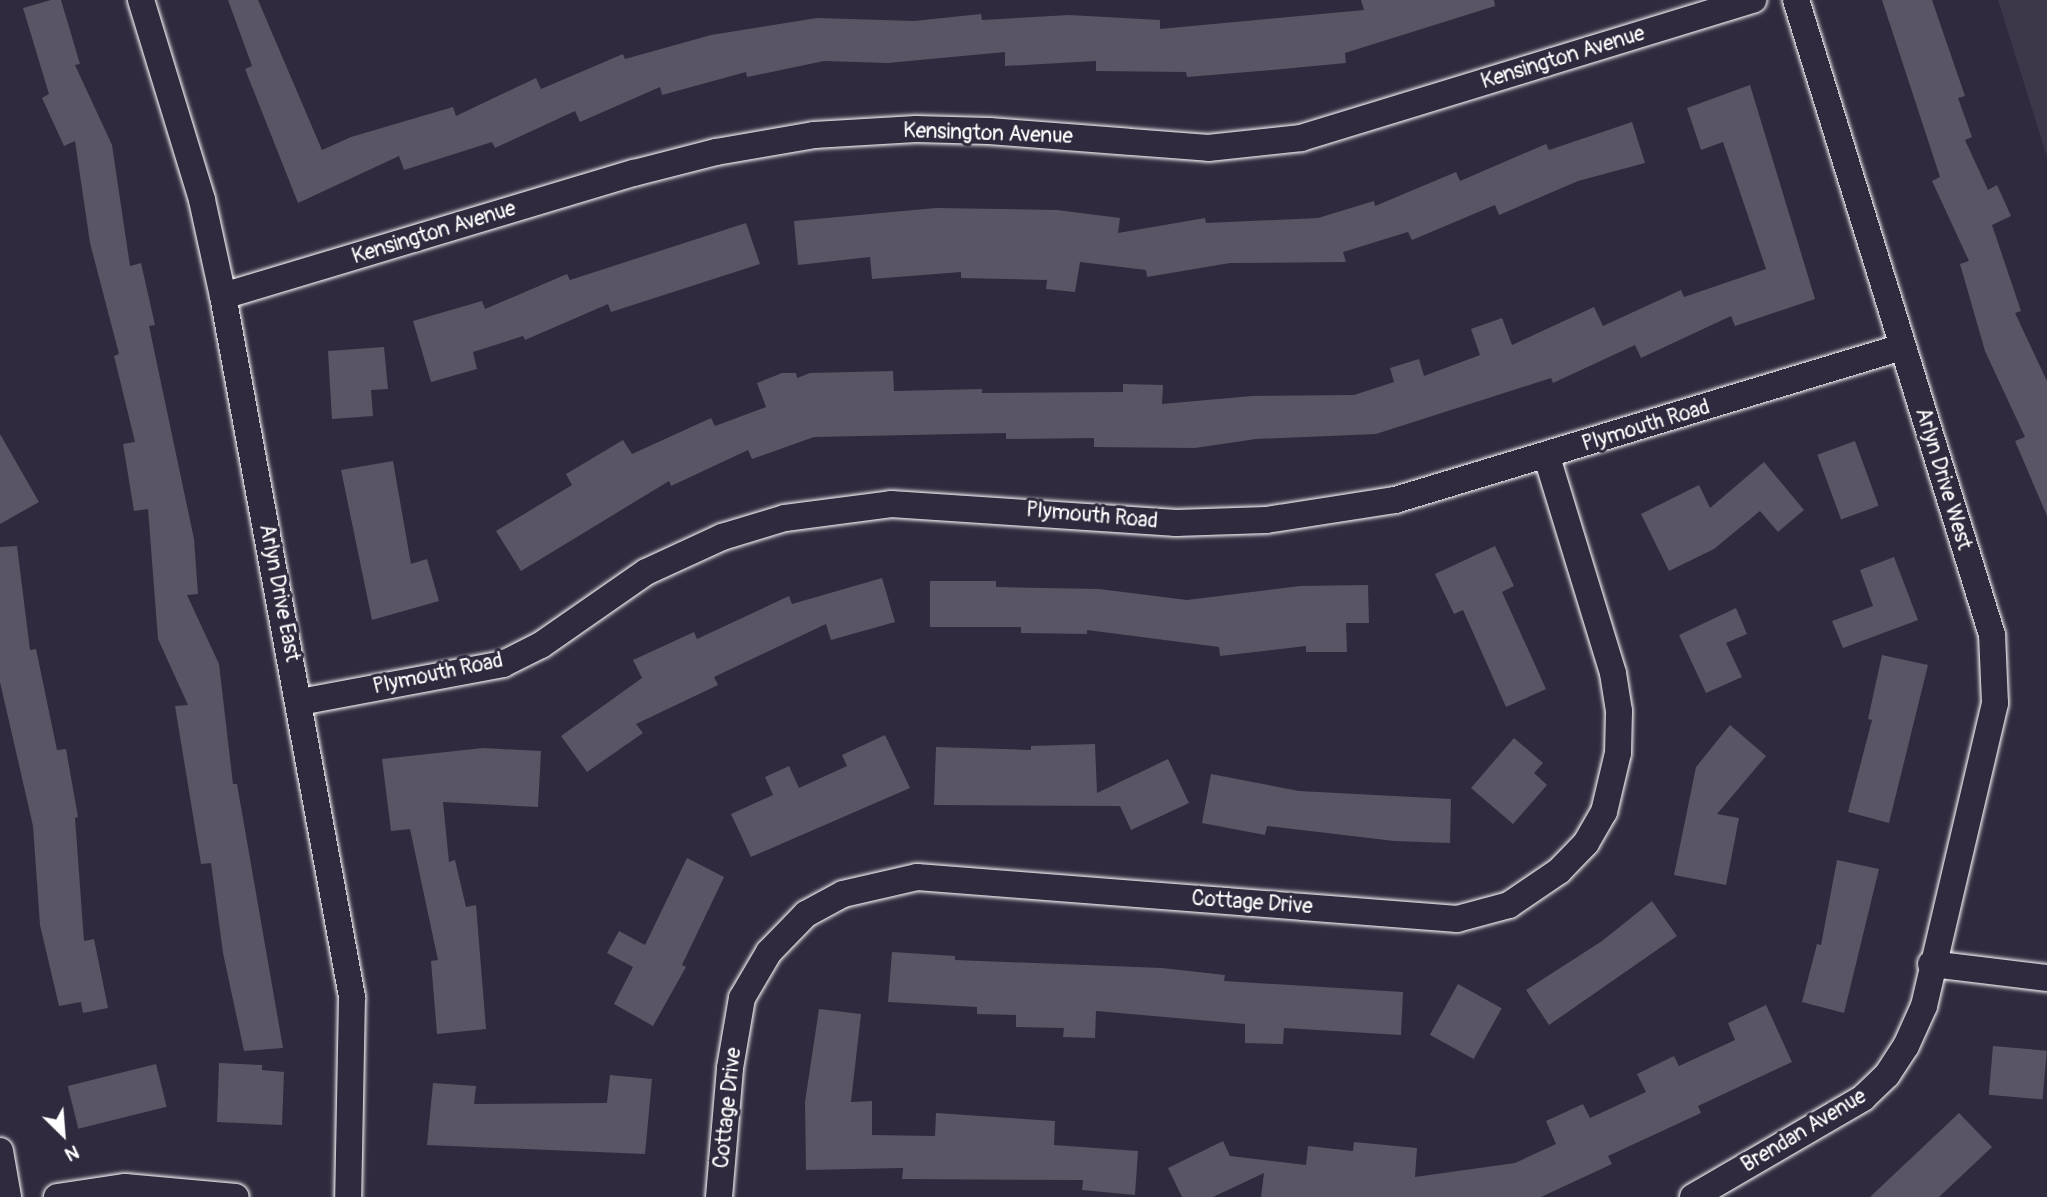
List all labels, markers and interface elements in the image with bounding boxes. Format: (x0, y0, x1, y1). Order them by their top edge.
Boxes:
street label: Kensington Avenue (1478, 21, 1648, 95)
street label: Kensington Avenue (903, 118, 1073, 150)
street label: Kensington Avenue (349, 196, 519, 270)
street label: Plymouth Road (1579, 395, 1713, 457)
street label: Arlyn Drive West (1909, 405, 1977, 553)
street label: Plymouth Road (1025, 498, 1159, 534)
street label: Arlyn Drive East (253, 522, 305, 664)
street label: Plymouth Road (371, 648, 505, 700)
street label: Cottage Drive (1191, 886, 1313, 920)
street label: Cottage Drive (709, 1046, 747, 1170)
street label: Brendan Avenue (1737, 1084, 1871, 1178)
north arrow (28, 1099, 98, 1169)
text: N (61, 1139, 83, 1167)

